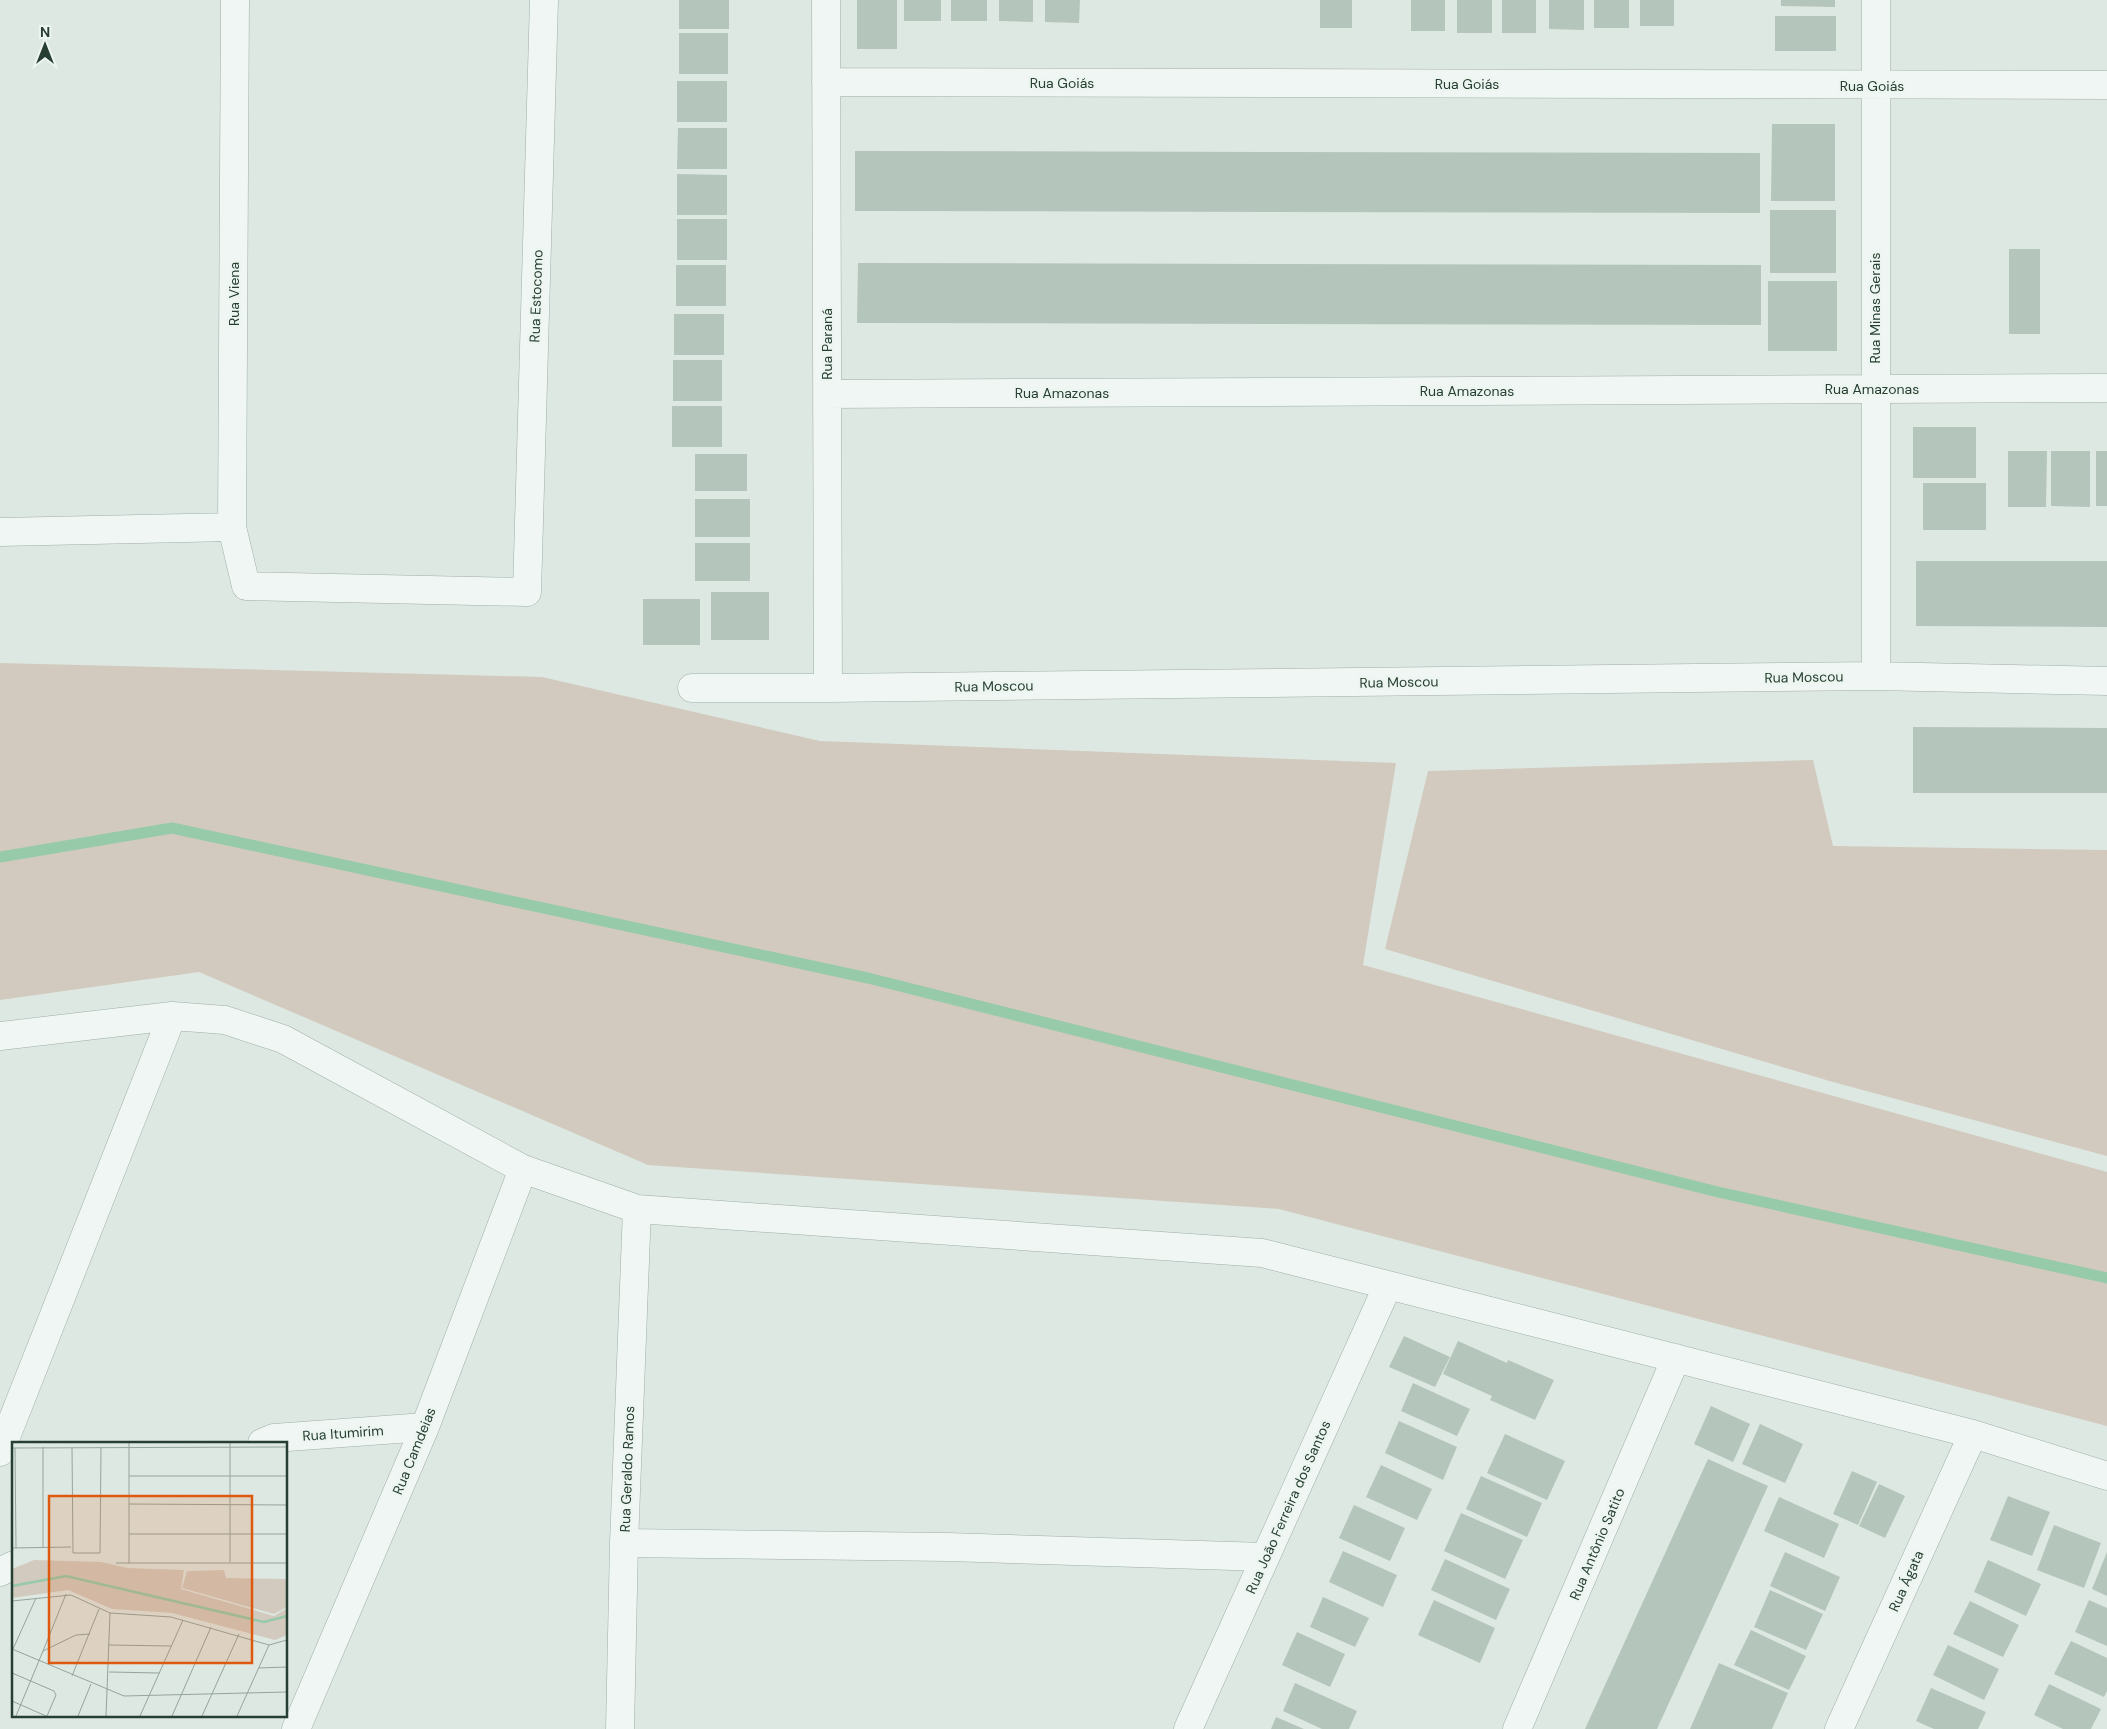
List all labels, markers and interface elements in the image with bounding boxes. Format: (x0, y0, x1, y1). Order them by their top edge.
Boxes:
north arrow (20, 20, 70, 70)
text: N (40, 23, 50, 41)
street label: Rua Goiás (1030, 74, 1094, 92)
street label: Rua Goiás (1435, 75, 1499, 93)
street label: Rua Goiás (1840, 77, 1904, 95)
street label: Rua Estocomo (525, 249, 547, 343)
street label: Rua Minas Gerais (1866, 253, 1884, 363)
street label: Rua Viena (225, 262, 243, 326)
street label: Rua Paraná (818, 308, 836, 380)
street label: Rua Amazonas (1825, 380, 1919, 398)
street label: Rua Amazonas (1420, 382, 1514, 400)
street label: Rua Amazonas (1015, 384, 1109, 402)
street label: Rua Moscou (1764, 667, 1844, 687)
street label: Rua Moscou (1359, 672, 1439, 692)
street label: Rua Moscou (954, 676, 1034, 696)
street label: Rua Camdeias (388, 1405, 440, 1497)
street label: Rua Geraldo Ramos (616, 1405, 638, 1533)
street label: Rua João Ferreira dos Santos (1242, 1417, 1334, 1597)
street label: Rua Itumirim (302, 1421, 384, 1445)
inset map (12, 1442, 288, 1716)
street label: Rua Antônio Satito (1565, 1485, 1629, 1603)
street label: Rua Ágata (1884, 1548, 1928, 1614)

